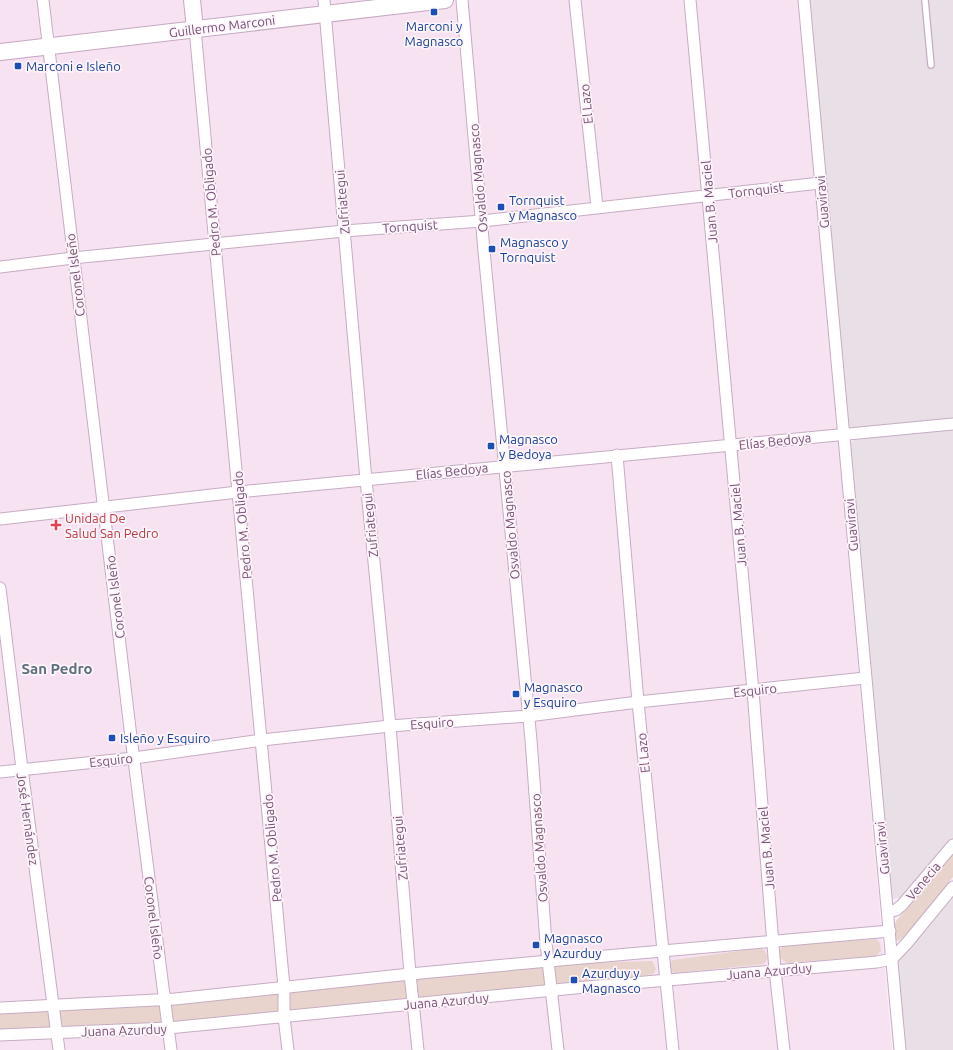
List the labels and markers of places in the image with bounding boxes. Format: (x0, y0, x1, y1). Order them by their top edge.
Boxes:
marker: Marconi y Magnasco (429, 7, 439, 17)
place label: Marconi y Magnasco (405, 19, 463, 48)
place label: Marconi e Isleño (26, 59, 121, 73)
marker: Marconi e Isleño (13, 61, 23, 71)
place label: Tornquist y Magnasco (509, 193, 577, 222)
marker: Tornquist y Magnasco (496, 202, 506, 212)
place label: Magnasco y Tornquist (500, 235, 568, 264)
marker: Magnasco y Tornquist (487, 244, 497, 254)
place label: Magnasco y Bedoya (499, 432, 558, 461)
marker: Magnasco y Bedoya (486, 441, 496, 451)
place label: Unidad De Salud San Pedro (65, 511, 159, 540)
marker: Unidad De Salud San Pedro (50, 519, 62, 531)
place label: Magnasco y Esquiro (524, 680, 583, 709)
marker: Magnasco y Esquiro (511, 689, 521, 699)
place label: Isleño y Esquiro (120, 731, 210, 745)
marker: Isleño y Esquiro (107, 733, 117, 743)
place label: Magnasco y Azurduy (544, 931, 603, 960)
marker: Magnasco y Azurduy (531, 940, 541, 950)
place label: Azurduy y Magnasco (582, 966, 641, 995)
marker: Azurduy y Magnasco (569, 975, 579, 985)

